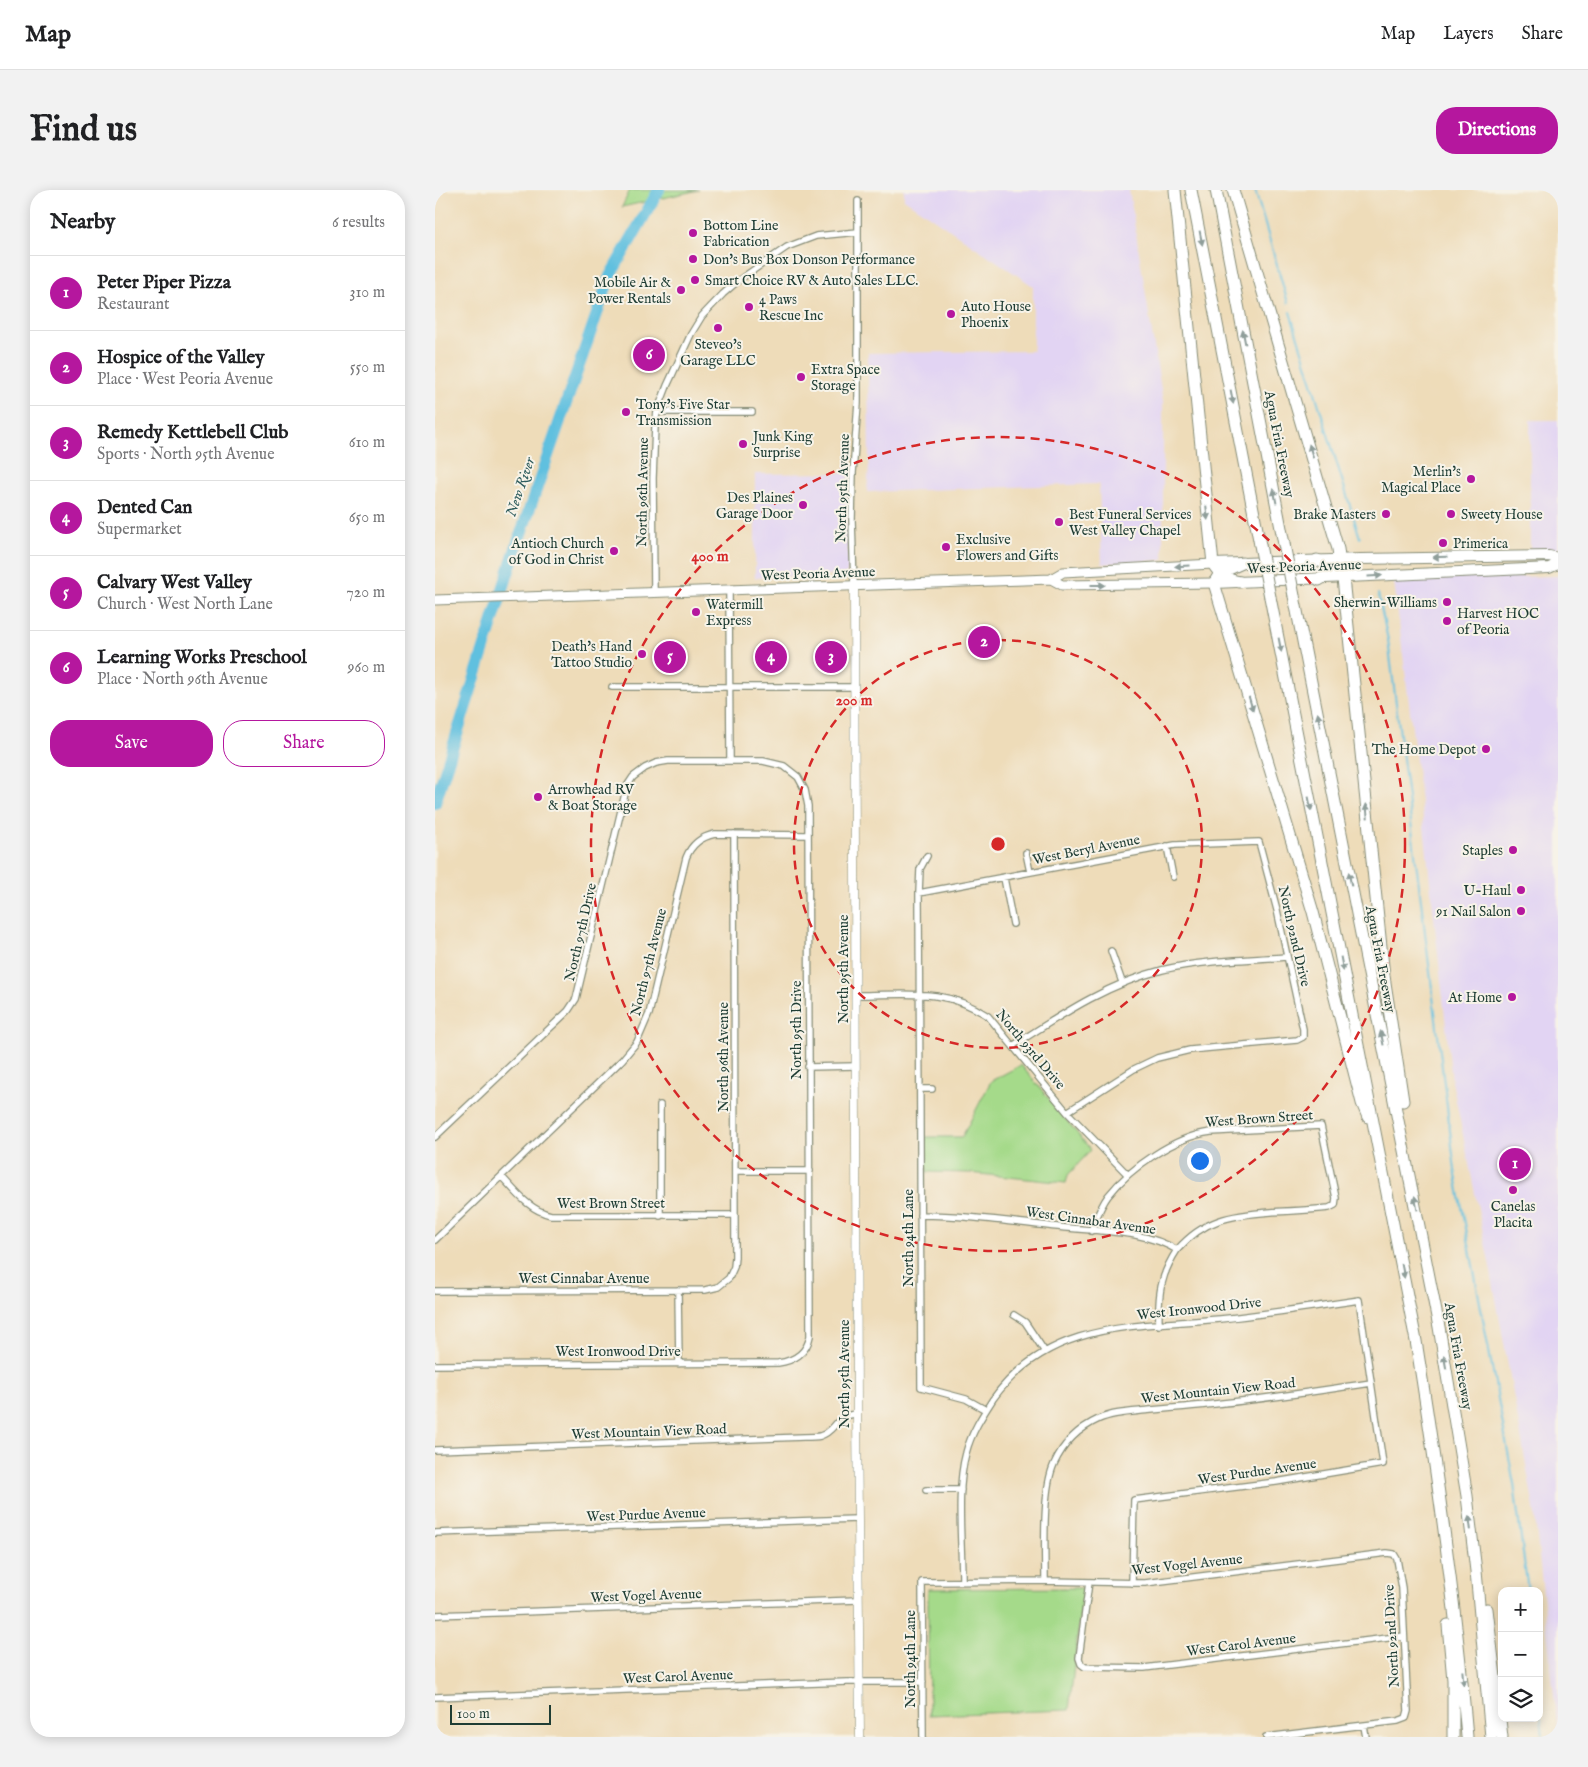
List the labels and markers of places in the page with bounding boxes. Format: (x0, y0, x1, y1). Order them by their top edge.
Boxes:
place label: Bottom Line Fabrication (703, 217, 779, 251)
marker: Bottom Line Fabrication (687, 227, 699, 239)
place label: Don's Bus Box Donson Performance (703, 251, 916, 269)
marker: Don's Bus Box Donson Performance (687, 253, 699, 265)
place label: Smart Choice RV & Auto Sales LLC. (705, 272, 918, 290)
place label: Mobile Air & Power Rentals (588, 274, 671, 308)
marker: Smart Choice RV & Auto Sales LLC. (689, 274, 701, 286)
marker: Mobile Air & Power Rentals (675, 284, 687, 296)
place label: 4 Paws Rescue Inc (759, 291, 823, 325)
place label: Auto House Phoenix (960, 298, 1032, 332)
marker: 4 Paws Rescue Inc (743, 301, 755, 313)
marker: Auto House Phoenix (945, 308, 957, 320)
marker: Steveo's Garage LLC (712, 322, 724, 334)
pin: 6 (633, 336, 665, 374)
place label: Steveo's Garage LLC (680, 336, 756, 370)
place label: Extra Space Storage (811, 361, 880, 395)
marker: Extra Space Storage (795, 371, 807, 383)
place label: Tony's Five Star Transmission (636, 396, 730, 430)
marker: Tony's Five Star Transmission (620, 406, 632, 418)
place label: Junk King Surprise (751, 428, 813, 462)
marker: Junk King Surprise (737, 438, 749, 450)
place label: Merlin's Magical Place (1381, 463, 1462, 497)
marker: Merlin's Magical Place (1465, 473, 1477, 485)
place label: Des Plaines Garage Door (716, 489, 793, 523)
marker: Des Plaines Garage Door (797, 499, 809, 511)
place label: Best Funeral Services West Valley Chapel (1069, 506, 1192, 540)
place label: Brake Masters (1293, 506, 1376, 524)
place label: Sweety House (1461, 506, 1543, 524)
marker: Brake Masters (1380, 508, 1392, 520)
marker: Sweety House (1445, 508, 1457, 520)
marker: Best Funeral Services West Valley Chapel (1053, 516, 1065, 528)
place label: Exclusive Flowers and Gifts (956, 531, 1059, 565)
place label: Antioch Church of God in Christ (509, 535, 605, 569)
place label: Primerica (1453, 535, 1509, 553)
marker: Primerica (1437, 537, 1449, 549)
marker: Exclusive Flowers and Gifts (940, 541, 952, 553)
marker: Antioch Church of God in Christ (608, 545, 620, 557)
place label: Sherwin-Williams (1334, 594, 1437, 612)
place label: Watermill Express (706, 596, 763, 630)
marker: Sherwin-Williams (1441, 596, 1453, 608)
place label: Harvest HOC of Peoria (1457, 605, 1539, 639)
marker: Watermill Express (690, 606, 702, 618)
marker: Harvest HOC of Peoria (1441, 615, 1453, 627)
pin: 2 (968, 623, 1000, 661)
place label: Death's Hand Tattoo Studio (551, 638, 633, 672)
pin: 5 (654, 638, 686, 676)
pin: 4 (755, 638, 787, 676)
pin: 3 (815, 638, 847, 676)
marker: Death's Hand Tattoo Studio (636, 648, 648, 660)
place label: The Home Depot (1372, 741, 1476, 759)
marker: The Home Depot (1480, 743, 1492, 755)
place label: Arrowhead RV & Boat Storage (547, 781, 638, 815)
marker: Arrowhead RV & Boat Storage (532, 791, 544, 803)
centre of rings (989, 835, 1007, 853)
place label: Staples (1462, 842, 1503, 860)
marker: Staples (1507, 844, 1519, 856)
place label: U-Haul (1463, 882, 1511, 900)
marker: U-Haul (1515, 884, 1527, 896)
place label: 91 Nail Salon (1435, 903, 1512, 921)
marker: 91 Nail Salon (1515, 905, 1527, 917)
place label: At Home (1447, 989, 1503, 1007)
marker: At Home (1506, 991, 1518, 1003)
pin: 1 (1499, 1145, 1531, 1183)
marker: Canelas Placita (1507, 1184, 1519, 1196)
place label: Canelas Placita (1491, 1198, 1535, 1232)

